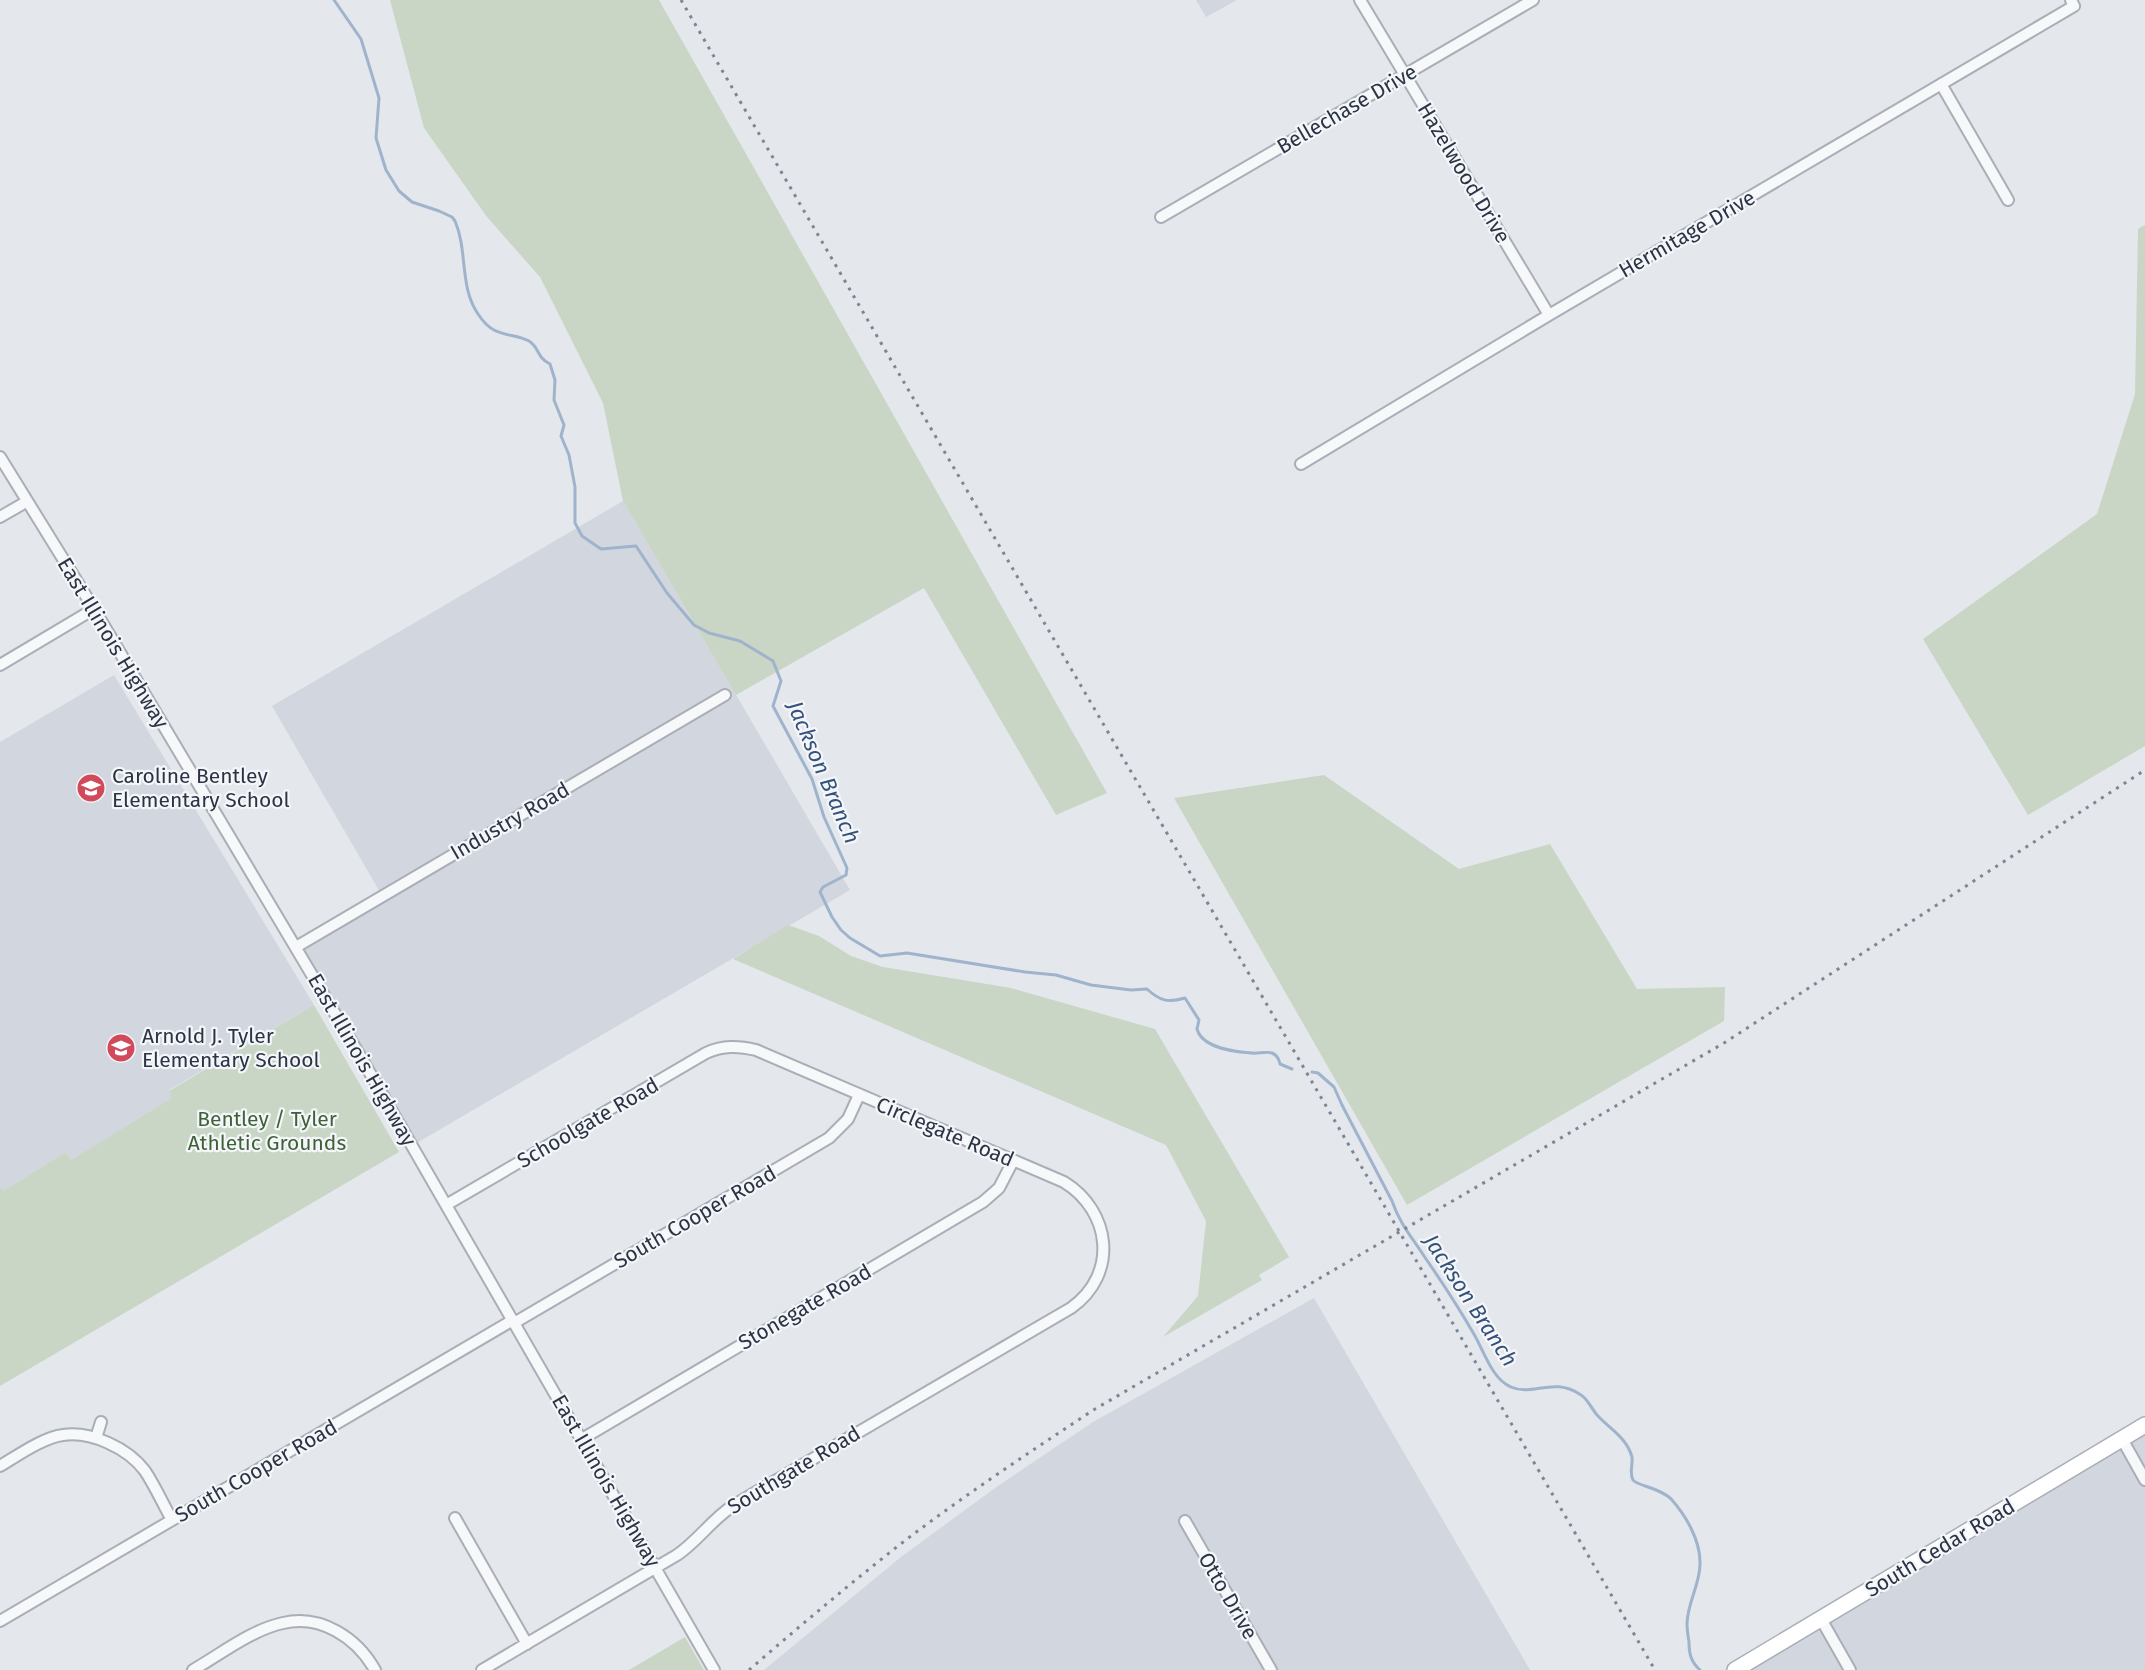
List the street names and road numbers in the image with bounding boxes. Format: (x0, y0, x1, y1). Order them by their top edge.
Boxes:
street label: Bellechase Drive (1272, 58, 1422, 160)
street label: Hazelwood Drive (1412, 98, 1516, 248)
street label: Hermitage Drive (1614, 184, 1760, 284)
street label: East Illinois Highway (52, 553, 175, 734)
street label: Industry Road (446, 776, 574, 866)
street label: East Illinois Highway (302, 969, 422, 1152)
street label: Schoolgate Road (513, 1072, 663, 1174)
street label: Circlegate Road (872, 1091, 1018, 1173)
street label: South Cooper Road (609, 1160, 781, 1274)
street label: Stonegate Road (734, 1258, 876, 1356)
street label: East Illinois Highway (546, 1390, 666, 1573)
street label: South Cooper Road (170, 1414, 342, 1528)
street label: Southgate Road (723, 1420, 865, 1520)
street label: South Cedar Road (1860, 1493, 2020, 1603)
street label: Otto Drive (1193, 1548, 1263, 1644)

